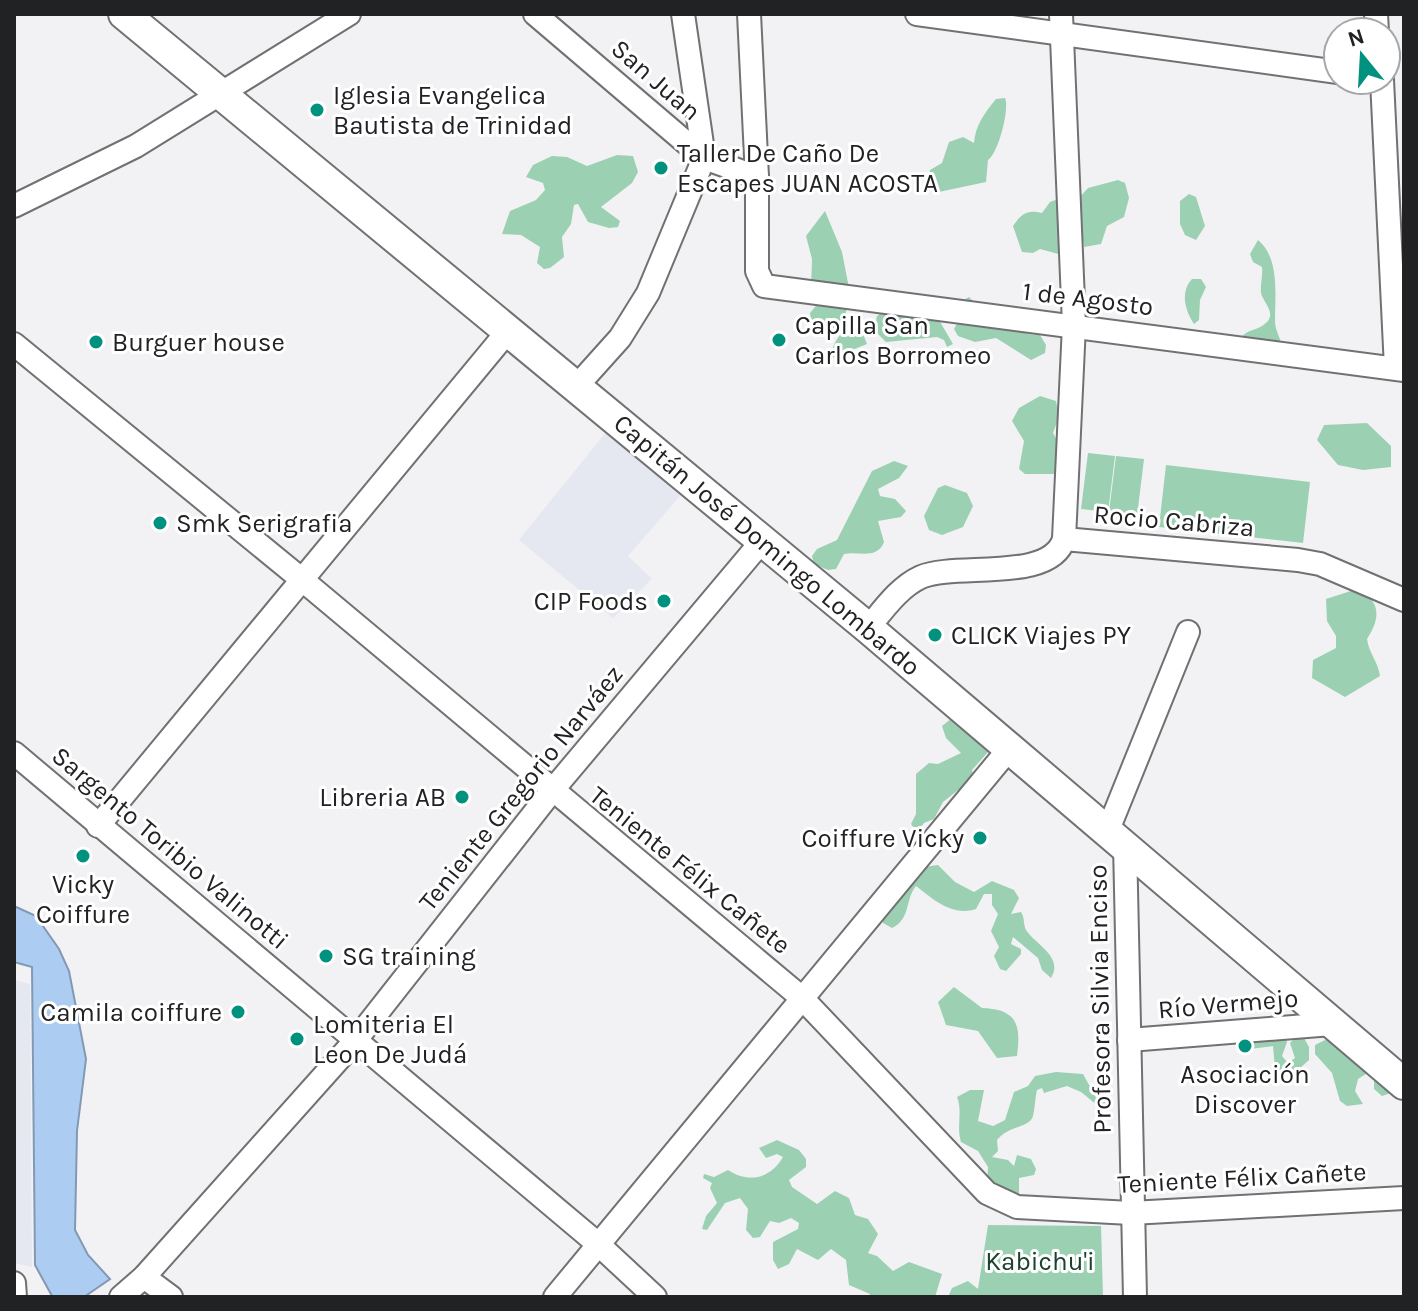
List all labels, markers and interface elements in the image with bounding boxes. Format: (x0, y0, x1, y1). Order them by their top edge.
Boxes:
north arrow (1322, 16, 1402, 96)
text: N (1345, 23, 1368, 53)
street label: San Juan (605, 33, 707, 127)
place label: Iglesia Evangelica Bautista de Trinidad (333, 80, 572, 141)
marker: Iglesia Evangelica Bautista de Trinidad (308, 101, 326, 119)
place label: Taller De Caño De Escapes JUAN ACOSTA (677, 138, 938, 199)
marker: Taller De Caño De Escapes JUAN ACOSTA (652, 159, 670, 177)
street label: 1 de Agosto (1021, 276, 1155, 322)
place label: Capilla San Carlos Borromeo (795, 310, 991, 371)
place label: Burguer house (112, 327, 285, 358)
marker: Capilla San Carlos Borromeo (770, 331, 788, 349)
marker: Burguer house (87, 333, 105, 351)
street label: Capitán José Domingo Lombardo (607, 408, 927, 682)
street label: Rocio Cabriza (1092, 499, 1256, 543)
place label: Smk Serigrafia (176, 508, 352, 539)
marker: Smk Serigrafia (151, 514, 169, 532)
place label: CIP Foods (534, 586, 648, 617)
marker: CIP Foods (655, 592, 673, 610)
place label: CLICK Viajes PY (951, 620, 1132, 651)
marker: CLICK Viajes PY (926, 626, 944, 644)
street label: Teniente Gregorio Narváez (412, 659, 630, 917)
street label: Sargento Toribio Valinotti (45, 740, 295, 956)
street label: Teniente Félix Cañete (583, 779, 797, 961)
place label: Libreria AB (319, 782, 446, 813)
marker: Libreria AB (453, 788, 471, 806)
place label: Coiffure Vicky (801, 823, 964, 854)
marker: Coiffure Vicky (971, 829, 989, 847)
marker: Vicky Coiffure (74, 847, 92, 865)
street label: Profesora Silvia Enciso (1082, 864, 1118, 1134)
place label: Vicky Coiffure (36, 869, 130, 930)
place label: SG training (342, 941, 476, 972)
marker: SG training (317, 947, 335, 965)
street label: Río Vermejo (1157, 982, 1299, 1026)
place label: Camila coiffure (40, 997, 222, 1028)
marker: Camila coiffure (229, 1003, 247, 1021)
place label: Lomiteria El Leon De Judá (313, 1009, 467, 1070)
marker: Lomiteria El Leon De Judá (288, 1030, 306, 1048)
marker: Asociación Discover (1236, 1037, 1254, 1055)
place label: Asociación Discover (1180, 1059, 1310, 1120)
street label: Teniente Félix Cañete (1117, 1156, 1367, 1200)
park label: Kabichu'i (985, 1246, 1095, 1277)

